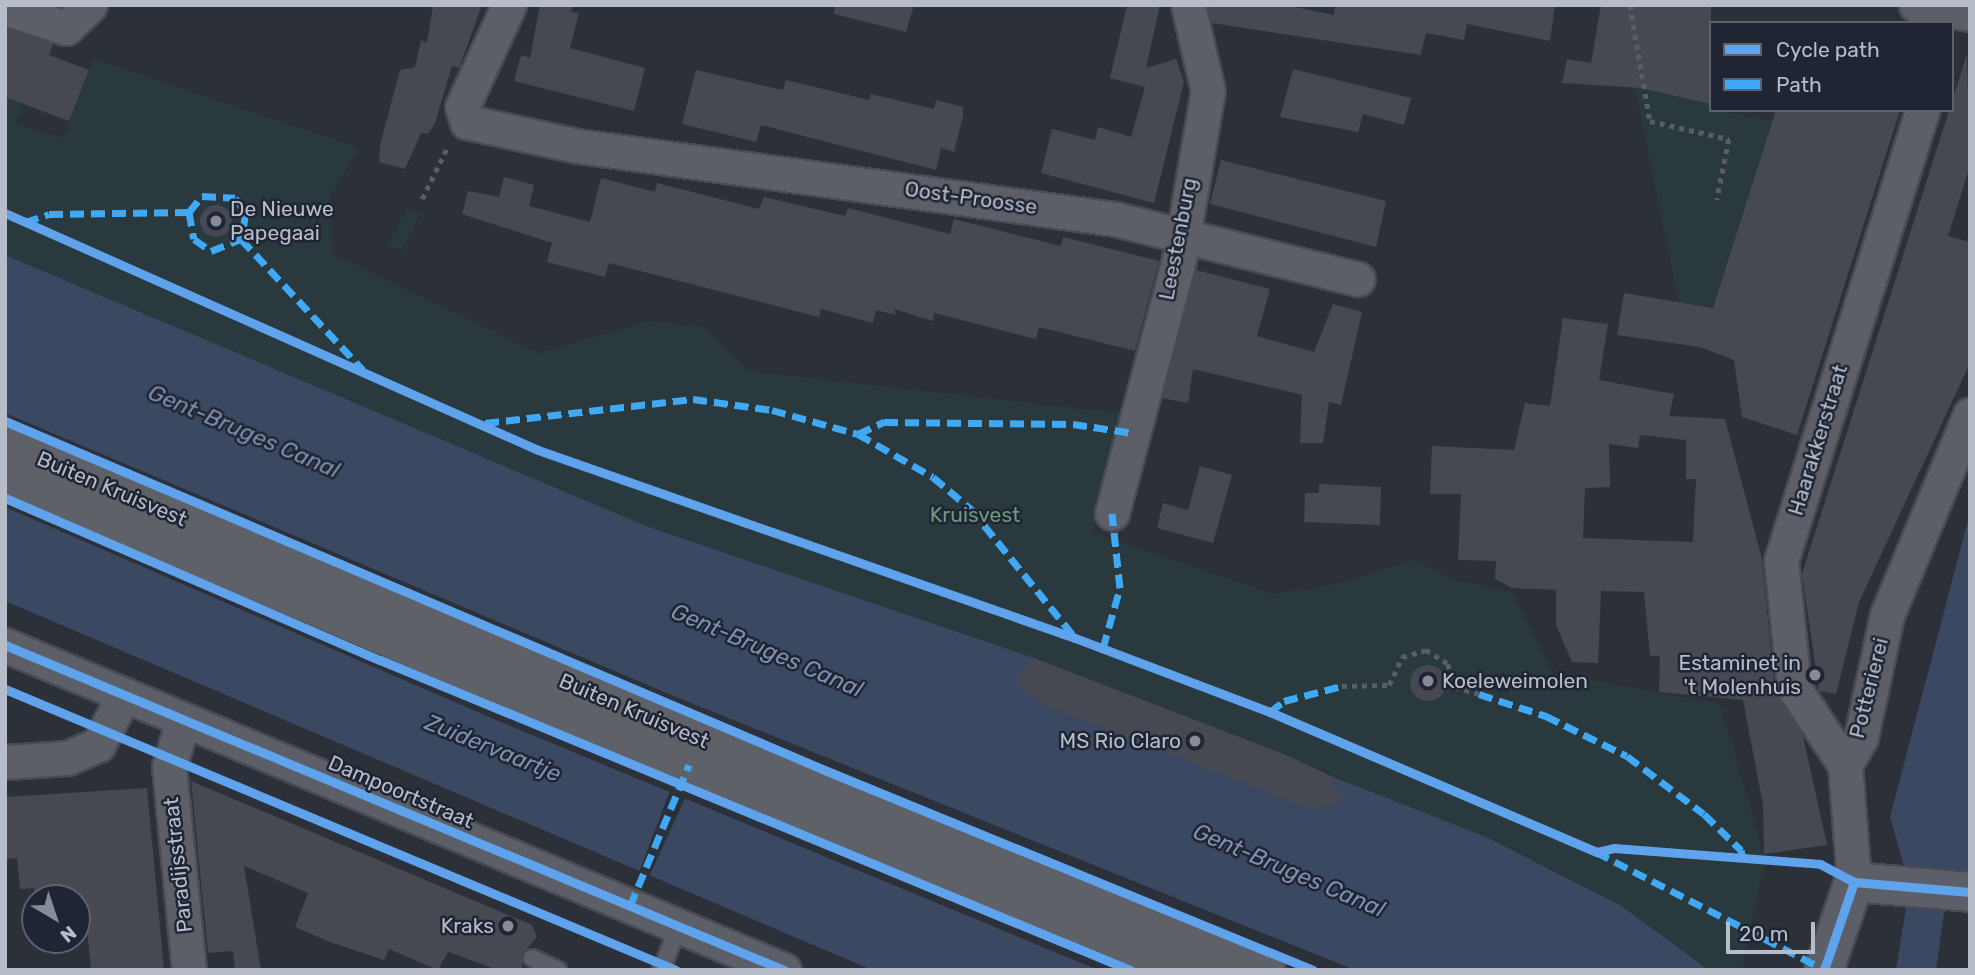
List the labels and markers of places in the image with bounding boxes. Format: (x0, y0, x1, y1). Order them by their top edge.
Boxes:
place label: De Nieuwe Papegaai (230, 196, 334, 246)
marker: De Nieuwe Papegaai (208, 213, 224, 229)
place label: Estaminet in 't Molenhuis (1678, 650, 1801, 700)
marker: Estaminet in 't Molenhuis (1807, 667, 1823, 683)
place label: Koeleweimolen (1442, 668, 1588, 694)
marker: Koeleweimolen (1420, 673, 1436, 689)
place label: MS Rio Claro (1060, 728, 1181, 754)
marker: MS Rio Claro (1187, 733, 1203, 749)
place label: Kraks (441, 913, 494, 939)
marker: Kraks (500, 918, 516, 934)

